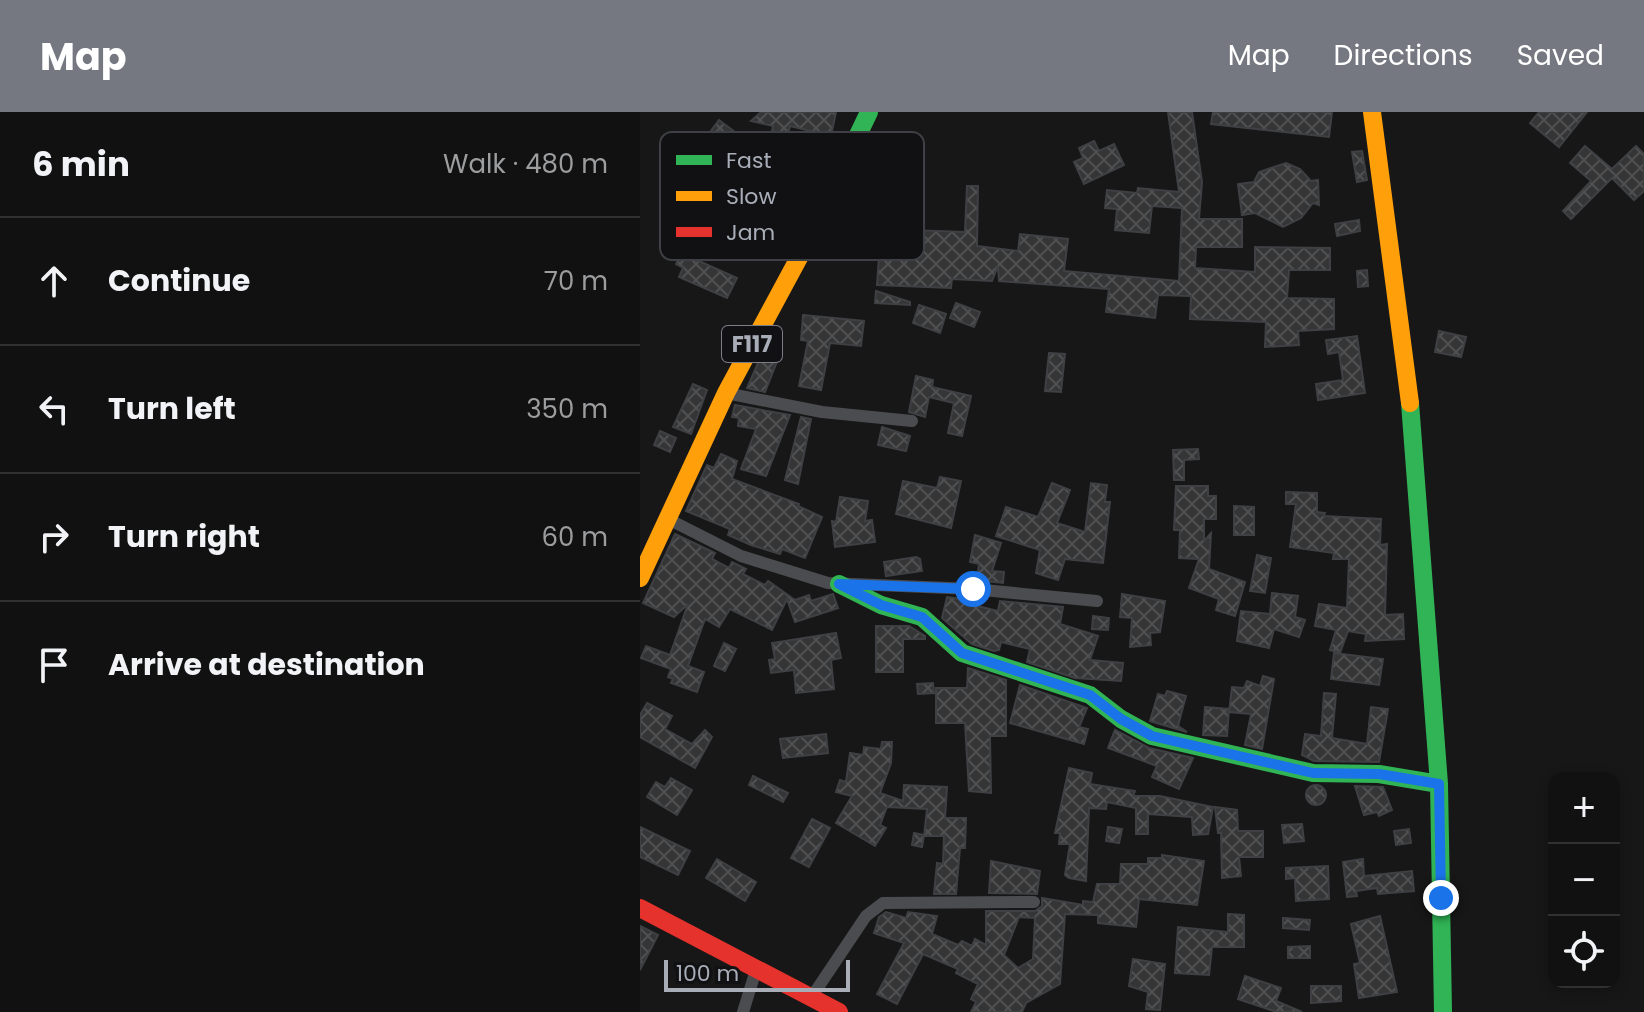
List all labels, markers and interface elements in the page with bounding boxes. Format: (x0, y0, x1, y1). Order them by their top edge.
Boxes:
text: Map (40, 30, 127, 83)
text: Map (1228, 36, 1290, 75)
text: Directions (1334, 36, 1473, 75)
text: Saved (1517, 36, 1604, 75)
legend (660, 132, 924, 260)
text: 6 min (32, 140, 130, 188)
text: Fast (726, 145, 771, 176)
text: Walk · 480 m (443, 146, 608, 182)
text: Slow (726, 181, 776, 212)
text: Jam (726, 217, 775, 248)
icon: ahead (32, 259, 76, 303)
text: Continue (108, 259, 250, 302)
text: 70 m (544, 263, 608, 299)
road number: F117 (722, 326, 782, 362)
icon: left (32, 387, 76, 431)
text: Turn left (108, 387, 236, 430)
text: 350 m (526, 391, 608, 427)
icon: right (32, 515, 76, 559)
text: Turn right (108, 515, 260, 558)
text: 60 m (541, 519, 608, 555)
route start (955, 571, 991, 607)
icon: arrive (32, 643, 76, 687)
text: Arrive at destination (108, 643, 425, 686)
map controls (1548, 772, 1620, 988)
button: + (1548, 772, 1620, 844)
button: − (1548, 844, 1620, 916)
route end (1423, 880, 1459, 916)
button: locate (1548, 916, 1620, 988)
scale bar (664, 956, 850, 992)
text: 100 m (676, 958, 739, 989)

